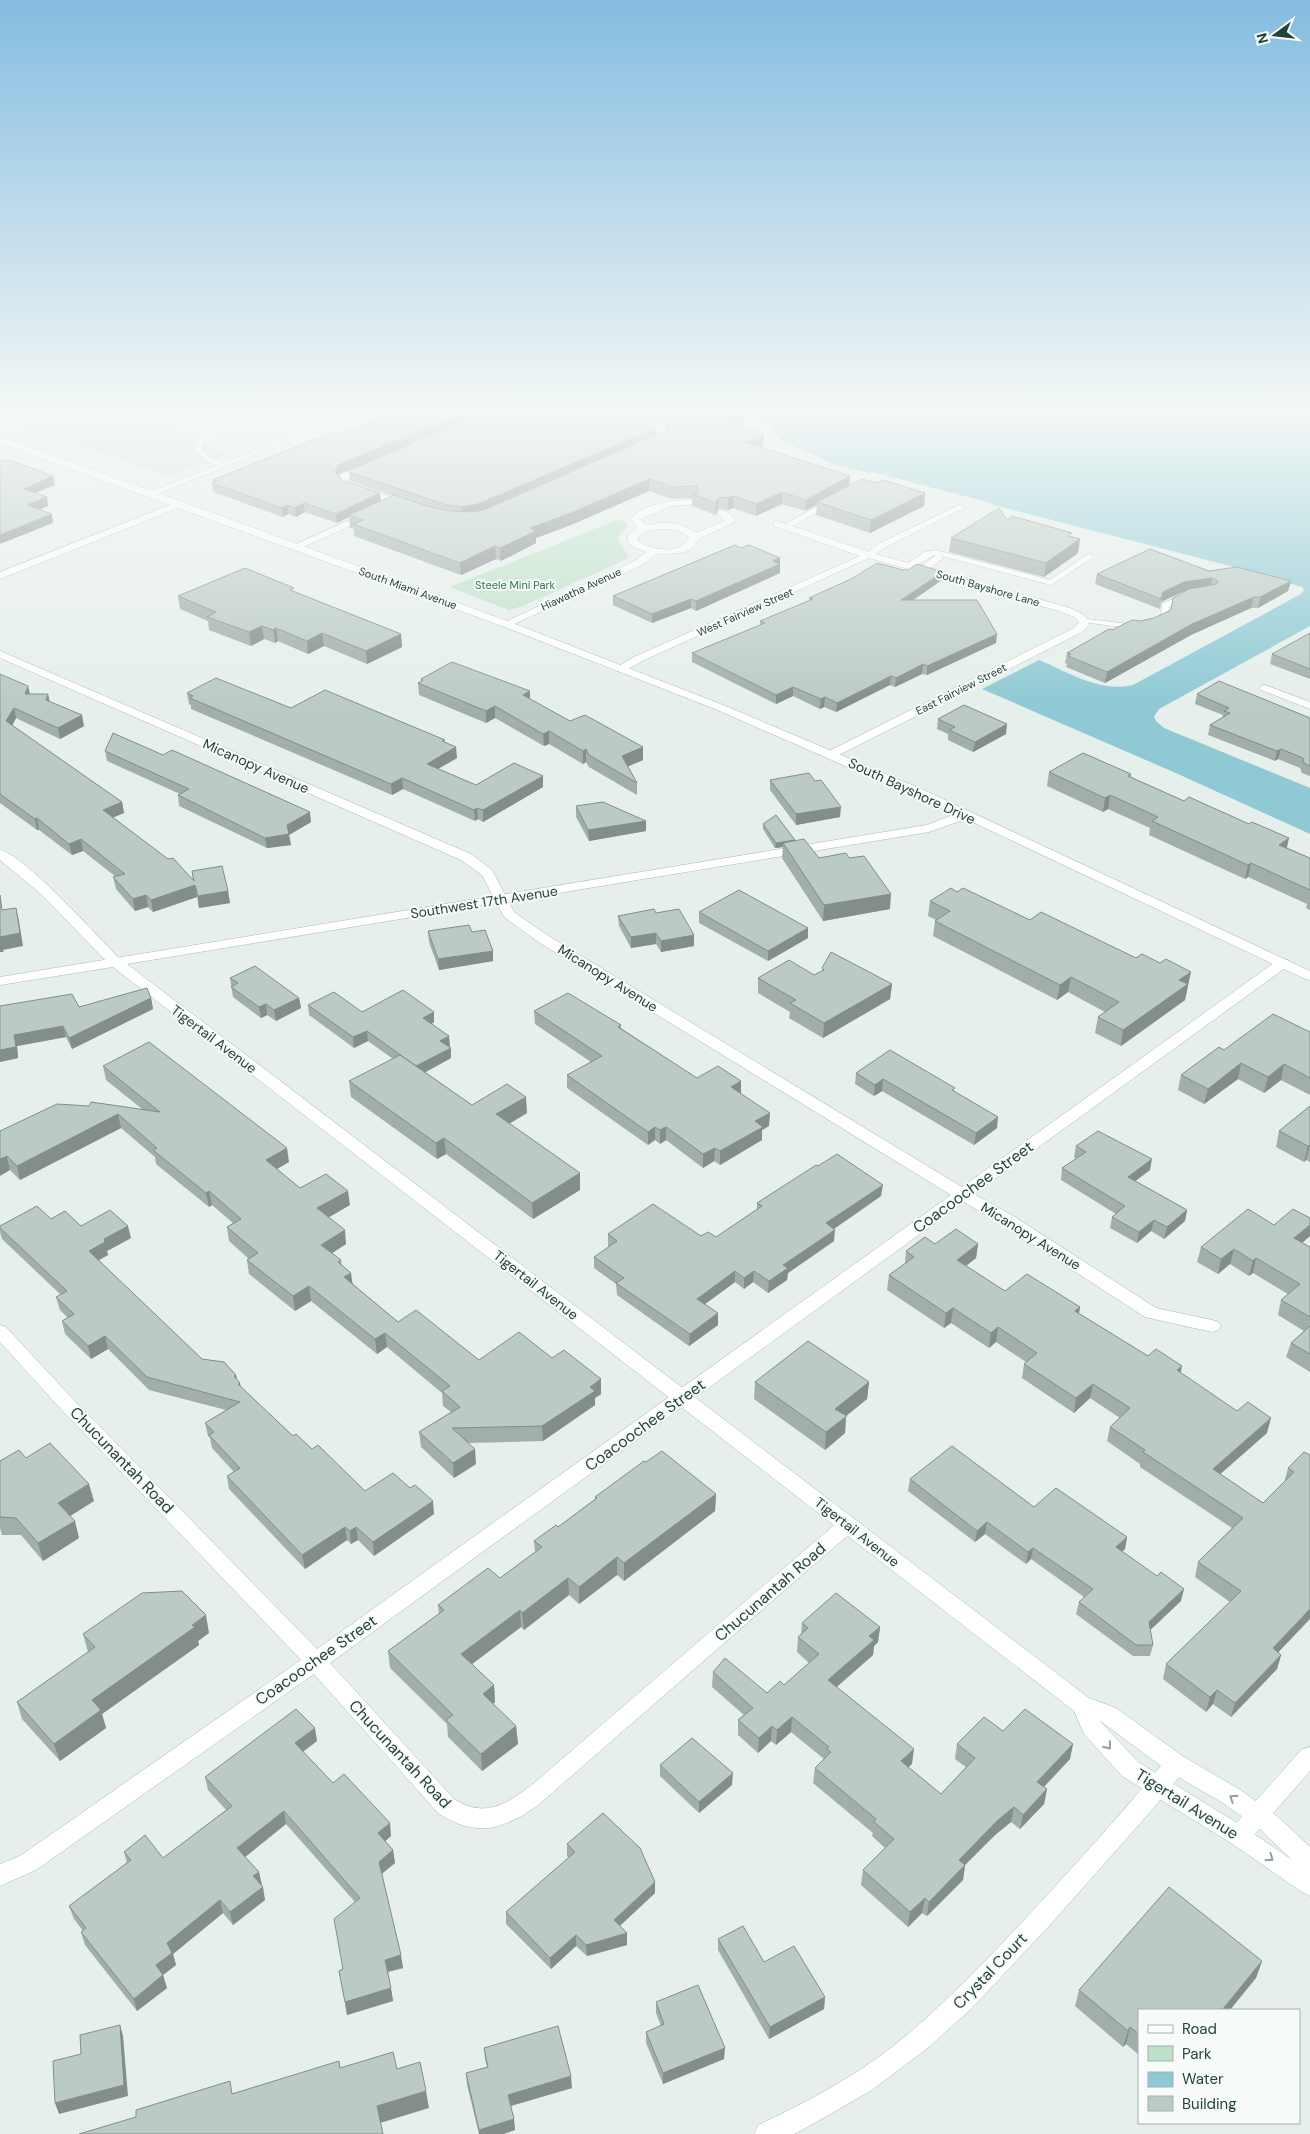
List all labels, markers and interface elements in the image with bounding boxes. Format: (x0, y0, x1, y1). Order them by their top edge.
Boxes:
north arrow (1250, 10, 1300, 60)
text: N (1252, 31, 1272, 46)
street label: South Miami Avenue (357, 564, 459, 612)
street label: Hiawatha Avenue (539, 564, 623, 614)
street label: South Bayshore Lane (935, 567, 1041, 609)
park label: Steele Mini Park (475, 578, 556, 592)
street label: West Fairview Street (695, 584, 795, 640)
street label: East Fairview Street (913, 660, 1009, 718)
street label: Micanopy Avenue (200, 735, 312, 798)
street label: South Bayshore Drive (846, 754, 978, 828)
street label: Southwest 17th Avenue (409, 881, 559, 923)
street label: Micanopy Avenue (555, 940, 661, 1016)
street label: Tigertail Avenue (168, 1001, 260, 1077)
street label: Coacoochee Street (909, 1136, 1037, 1238)
street label: Micanopy Avenue (978, 1198, 1084, 1274)
street label: Tigertail Avenue (490, 1246, 582, 1324)
street label: Coacoochee Street (581, 1374, 709, 1476)
street label: Chucunantah Road (66, 1402, 178, 1518)
street label: Tigertail Avenue (811, 1493, 903, 1571)
street label: Chucunantah Road (710, 1538, 830, 1646)
street label: Coacoochee Street (251, 1610, 381, 1710)
street label: Chucunantah Road (344, 1695, 456, 1813)
one-way arrow (1103, 1740, 1112, 1749)
street label: Tigertail Avenue (1132, 1764, 1242, 1844)
one-way arrow (1229, 1795, 1239, 1804)
one-way arrow (1264, 1852, 1274, 1861)
street label: Crystal Court (948, 1928, 1032, 2014)
legend (1138, 2009, 1300, 2124)
text: Road (1182, 2019, 1217, 2039)
text: Park (1182, 2044, 1212, 2064)
text: Water (1182, 2069, 1224, 2089)
text: Building (1182, 2094, 1237, 2114)

